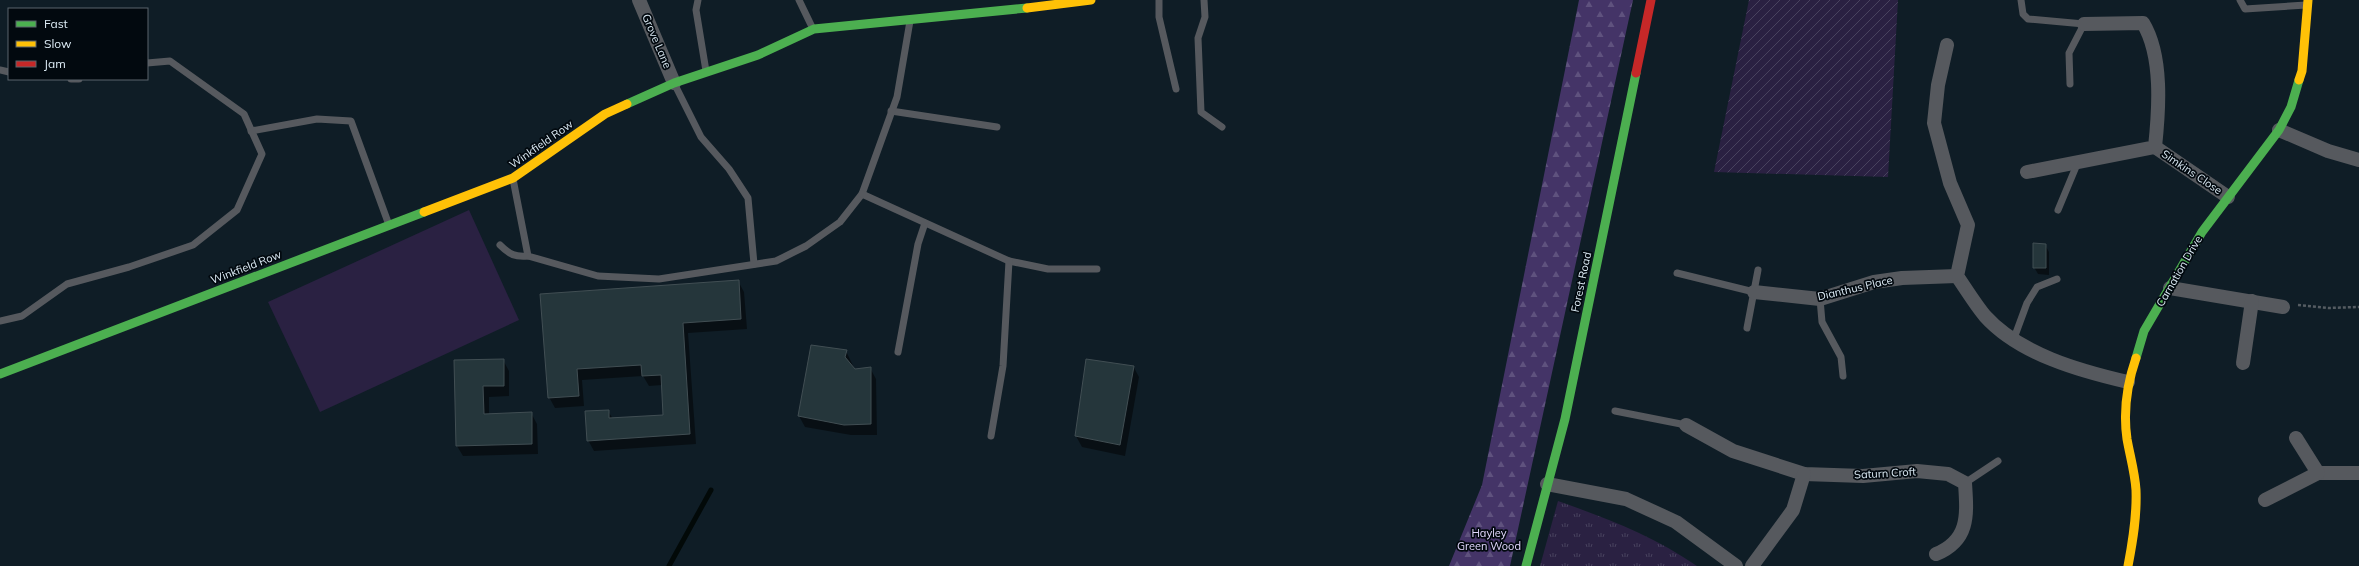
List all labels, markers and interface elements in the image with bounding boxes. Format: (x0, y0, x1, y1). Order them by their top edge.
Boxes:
legend (8, 8, 148, 80)
street label: Grove Lane (639, 12, 675, 70)
text: Fast (44, 16, 68, 31)
text: Slow (44, 36, 72, 51)
text: Jam (44, 56, 66, 71)
street label: Winkfield Row (506, 117, 576, 171)
street label: Simkins Close (2159, 147, 2225, 197)
street label: Carnation Drive (2153, 233, 2205, 309)
street label: Winkfield Row (209, 247, 284, 287)
street label: Forest Road (1568, 251, 1594, 313)
street label: Dianthus Place (1816, 273, 1894, 303)
street label: Saturn Croft (1854, 464, 1916, 482)
park label: Hayley Green Wood (1457, 526, 1521, 553)

